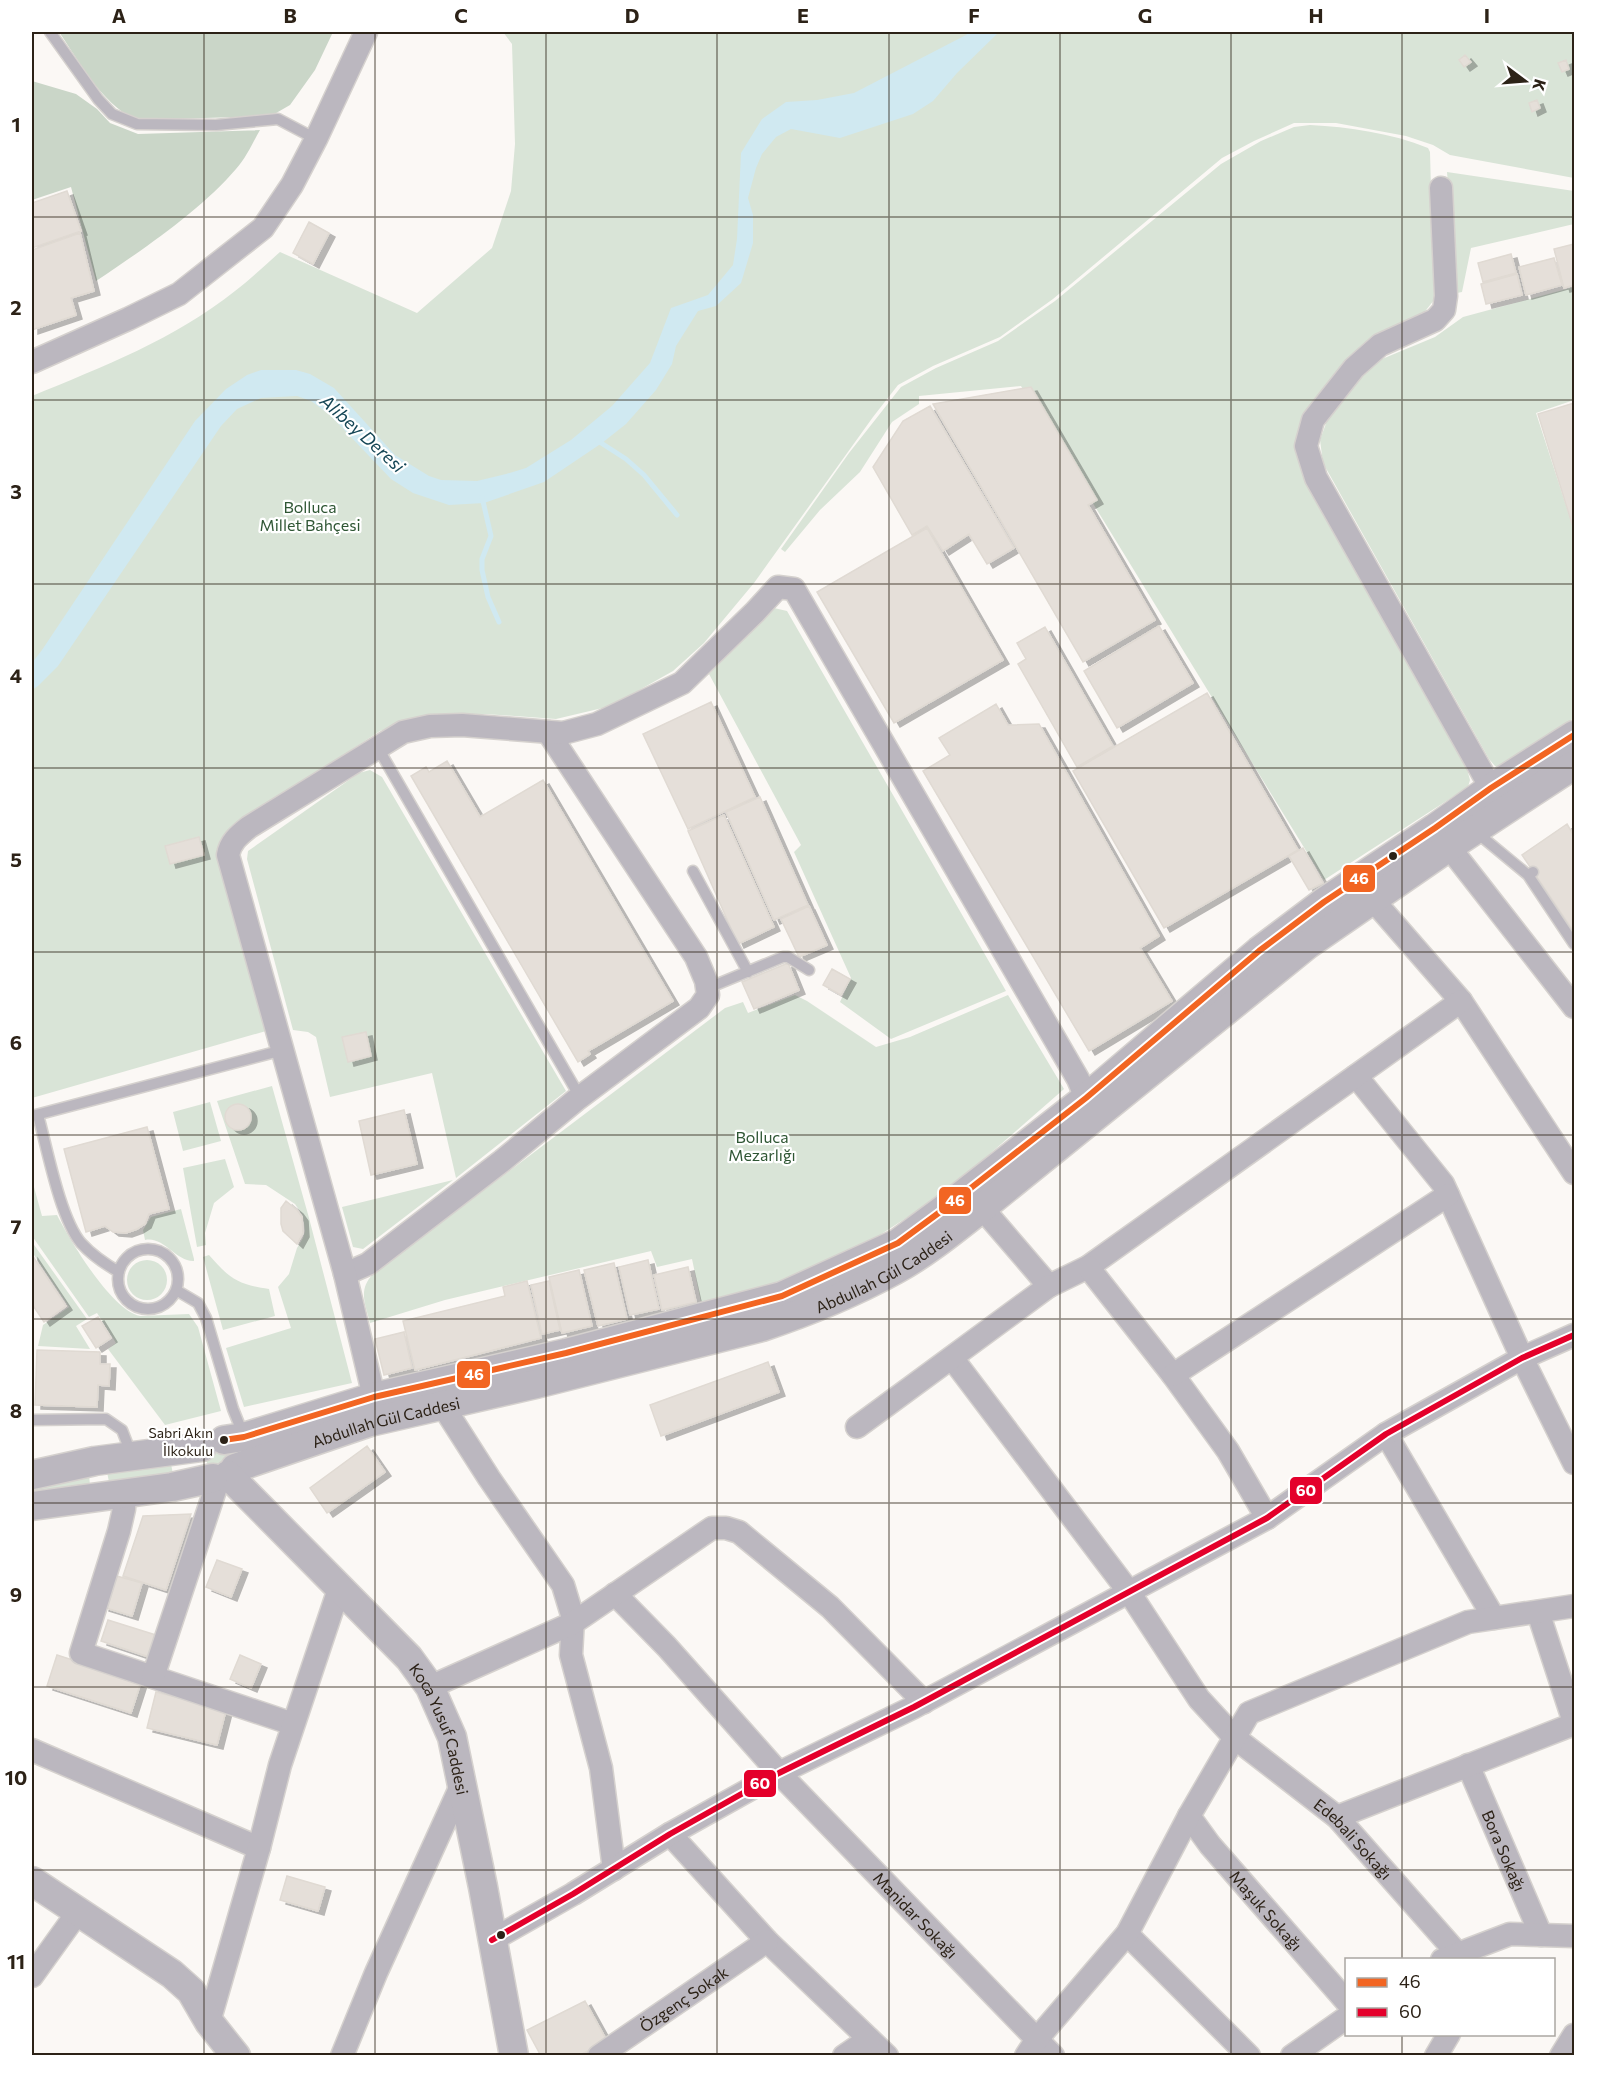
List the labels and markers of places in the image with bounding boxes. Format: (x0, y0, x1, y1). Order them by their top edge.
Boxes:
unlabelled marker (1387, 850, 1399, 862)
place label: Sabri Akın İlkokulu (148, 1424, 213, 1459)
marker: Sabri Akın İlkokulu (218, 1434, 230, 1446)
unlabelled marker (495, 1929, 507, 1941)

